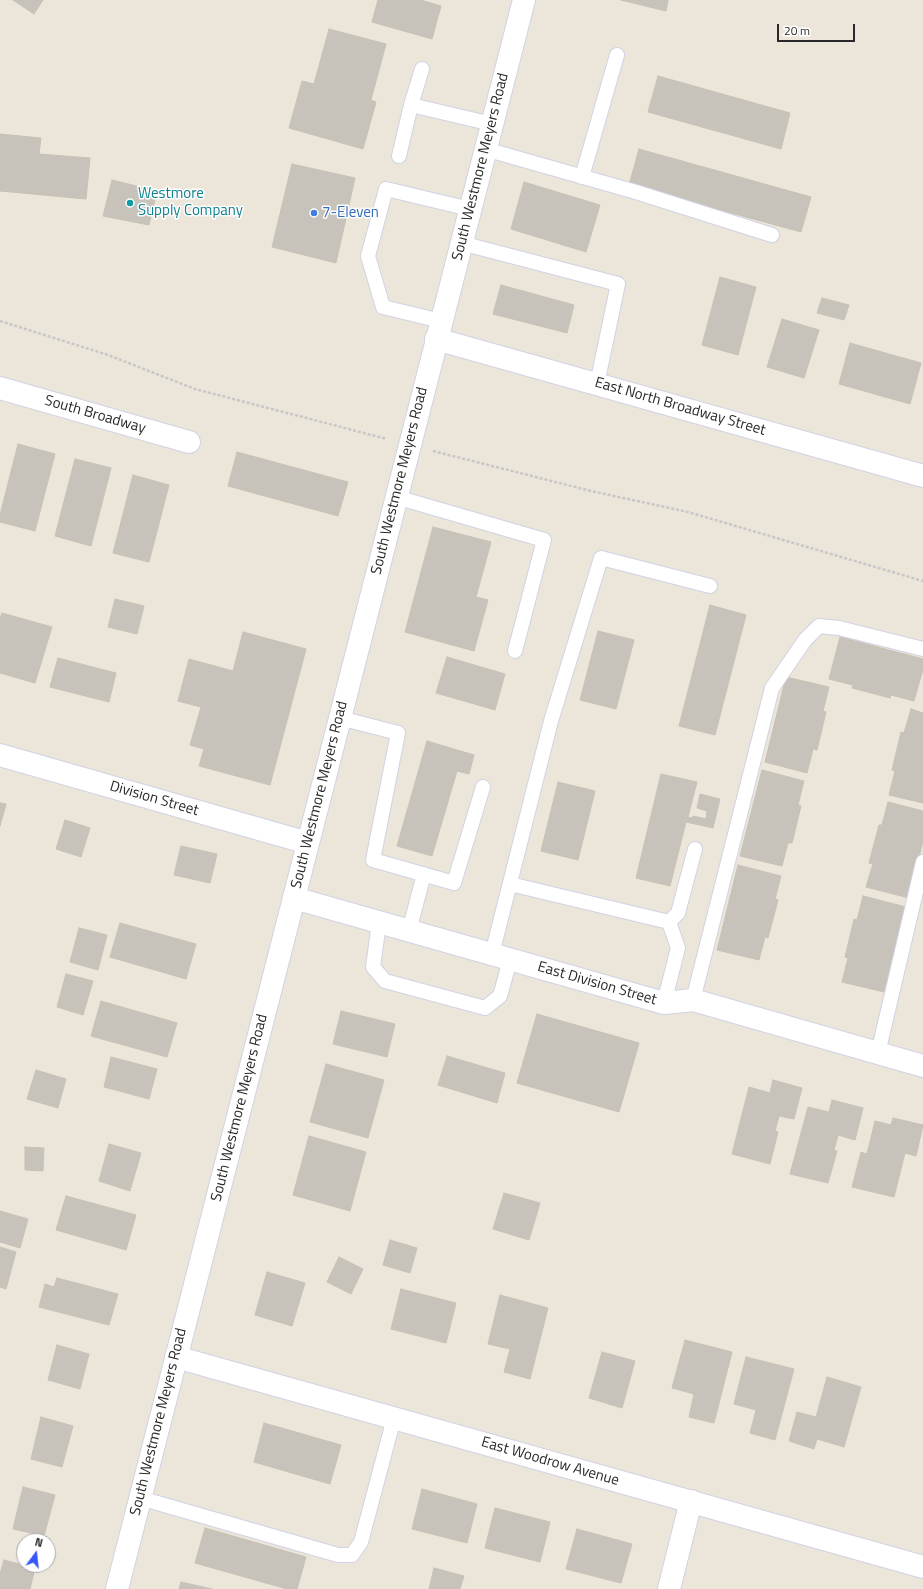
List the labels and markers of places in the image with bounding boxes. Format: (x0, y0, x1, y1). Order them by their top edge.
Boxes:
place label: Westmore Supply Company (138, 185, 243, 220)
marker: Westmore Supply Company (125, 198, 135, 208)
place label: 7-Eleven (322, 204, 379, 222)
marker: 7-Eleven (309, 208, 319, 218)

